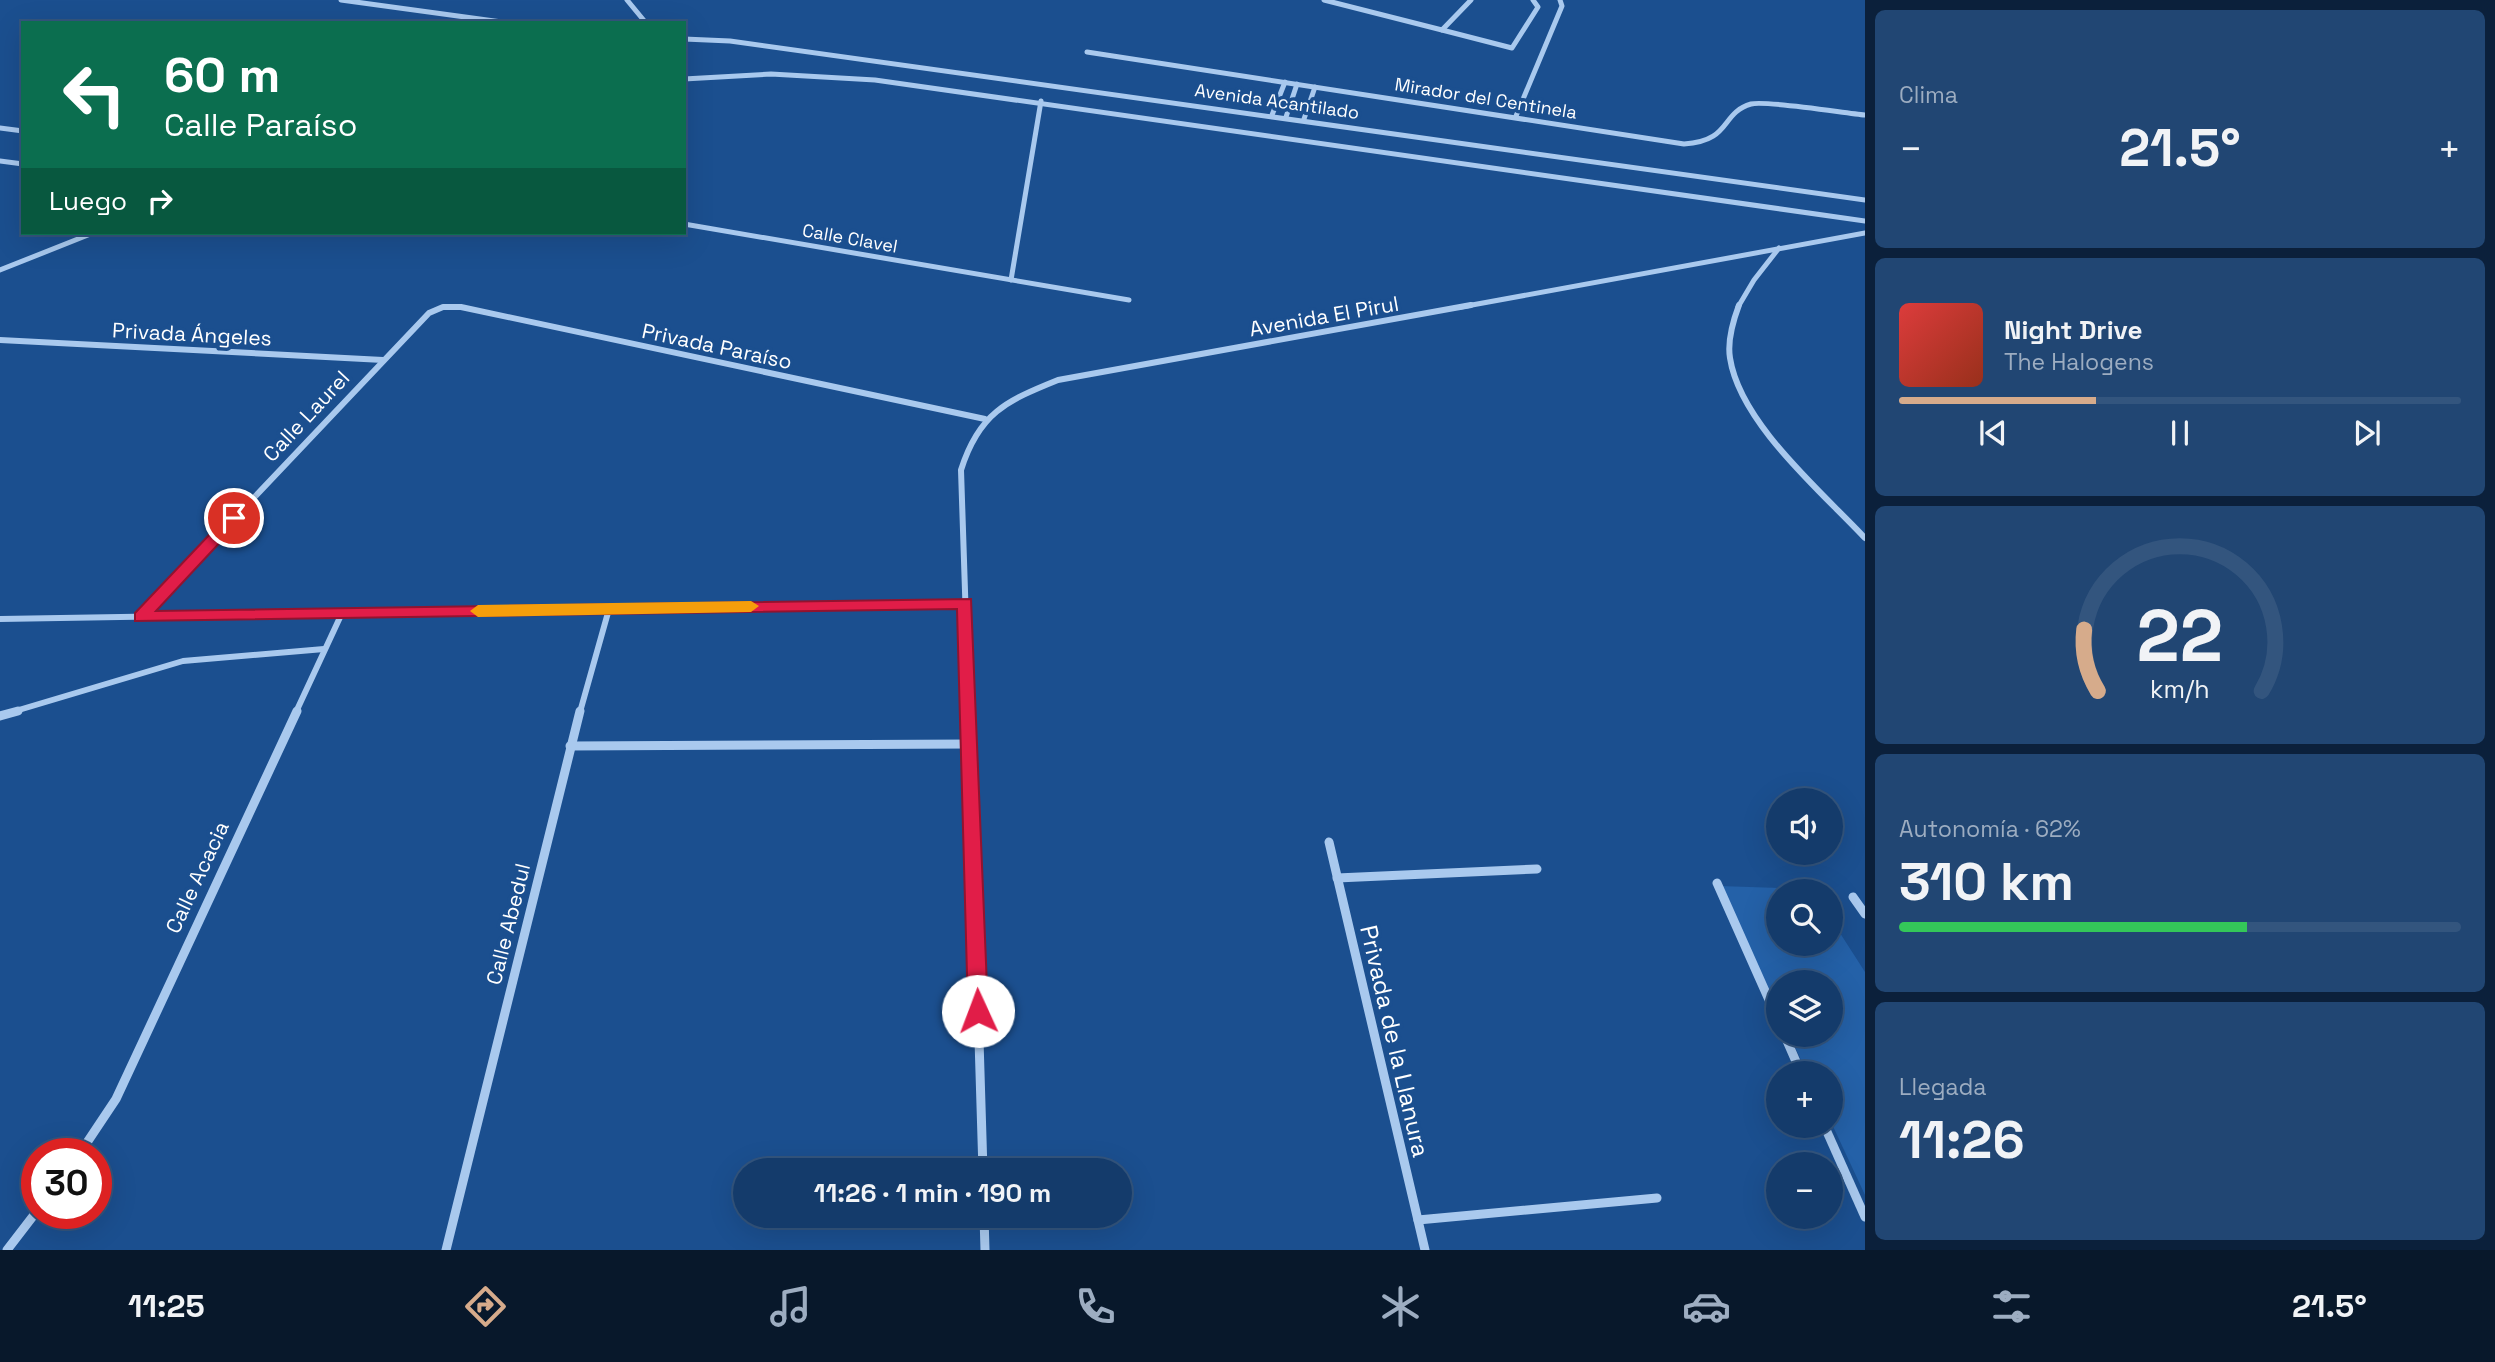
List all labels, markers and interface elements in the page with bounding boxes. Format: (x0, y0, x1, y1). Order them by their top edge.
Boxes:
text: 60 m (164, 44, 280, 106)
icon: left (49, 49, 140, 140)
street label: Mirador del Centinela (1393, 72, 1579, 124)
street label: Avenida Acantilado (1193, 78, 1361, 124)
text: Clima (1899, 80, 1958, 110)
text: Calle Paraíso (164, 105, 357, 145)
text: 21.5° (2119, 115, 2241, 181)
text: − (1899, 125, 1923, 173)
text: + (2437, 125, 2461, 173)
icon: right (141, 182, 179, 220)
text: Luego (49, 184, 127, 218)
street label: Calle Clavel (801, 218, 899, 258)
street label: Avenida El Pirul (1247, 290, 1401, 342)
text: Night Drive (2004, 313, 2142, 347)
street label: Privada Ángeles (111, 316, 273, 352)
street label: Privada Paraíso (639, 317, 795, 375)
text: The Halogens (2004, 347, 2154, 377)
street label: Calle Laurel (257, 365, 355, 467)
icon: previous (1974, 414, 2012, 452)
icon: pause (2161, 414, 2199, 452)
icon: next (2348, 414, 2386, 452)
pin (204, 488, 264, 548)
icon: arrive (215, 499, 253, 537)
text: 22 (2137, 589, 2223, 682)
text: km/h (2150, 673, 2210, 705)
map controls (1766, 788, 1843, 1229)
button: sound (1766, 788, 1843, 865)
text: Autonomía · 62% (1899, 814, 2081, 844)
street label: Calle Acacia (159, 817, 235, 937)
text: 310 km (1899, 849, 2074, 915)
street label: Calle Abedul (480, 861, 536, 987)
button: search (1766, 879, 1843, 956)
street label: Privada de la Llanura (1353, 922, 1437, 1160)
button: layers (1766, 970, 1843, 1047)
position arrow (941, 974, 1015, 1048)
button: + (1766, 1061, 1843, 1138)
text: Llegada (1899, 1072, 1987, 1102)
text: 11:26 (1899, 1107, 2025, 1173)
speed limit sign: 30 (21, 1138, 112, 1229)
button: − (1766, 1152, 1843, 1229)
text: 11:26 · 1 min · 190 m (814, 1176, 1051, 1210)
icon: directions (461, 1282, 510, 1331)
icon: music (766, 1282, 815, 1331)
icon: phone (1071, 1282, 1120, 1331)
icon: climate (1376, 1282, 1425, 1331)
icon: car (1682, 1282, 1731, 1331)
icon: filters (1987, 1282, 2036, 1331)
text: 11:25 (128, 1286, 205, 1326)
text: 21.5° (2292, 1286, 2367, 1326)

